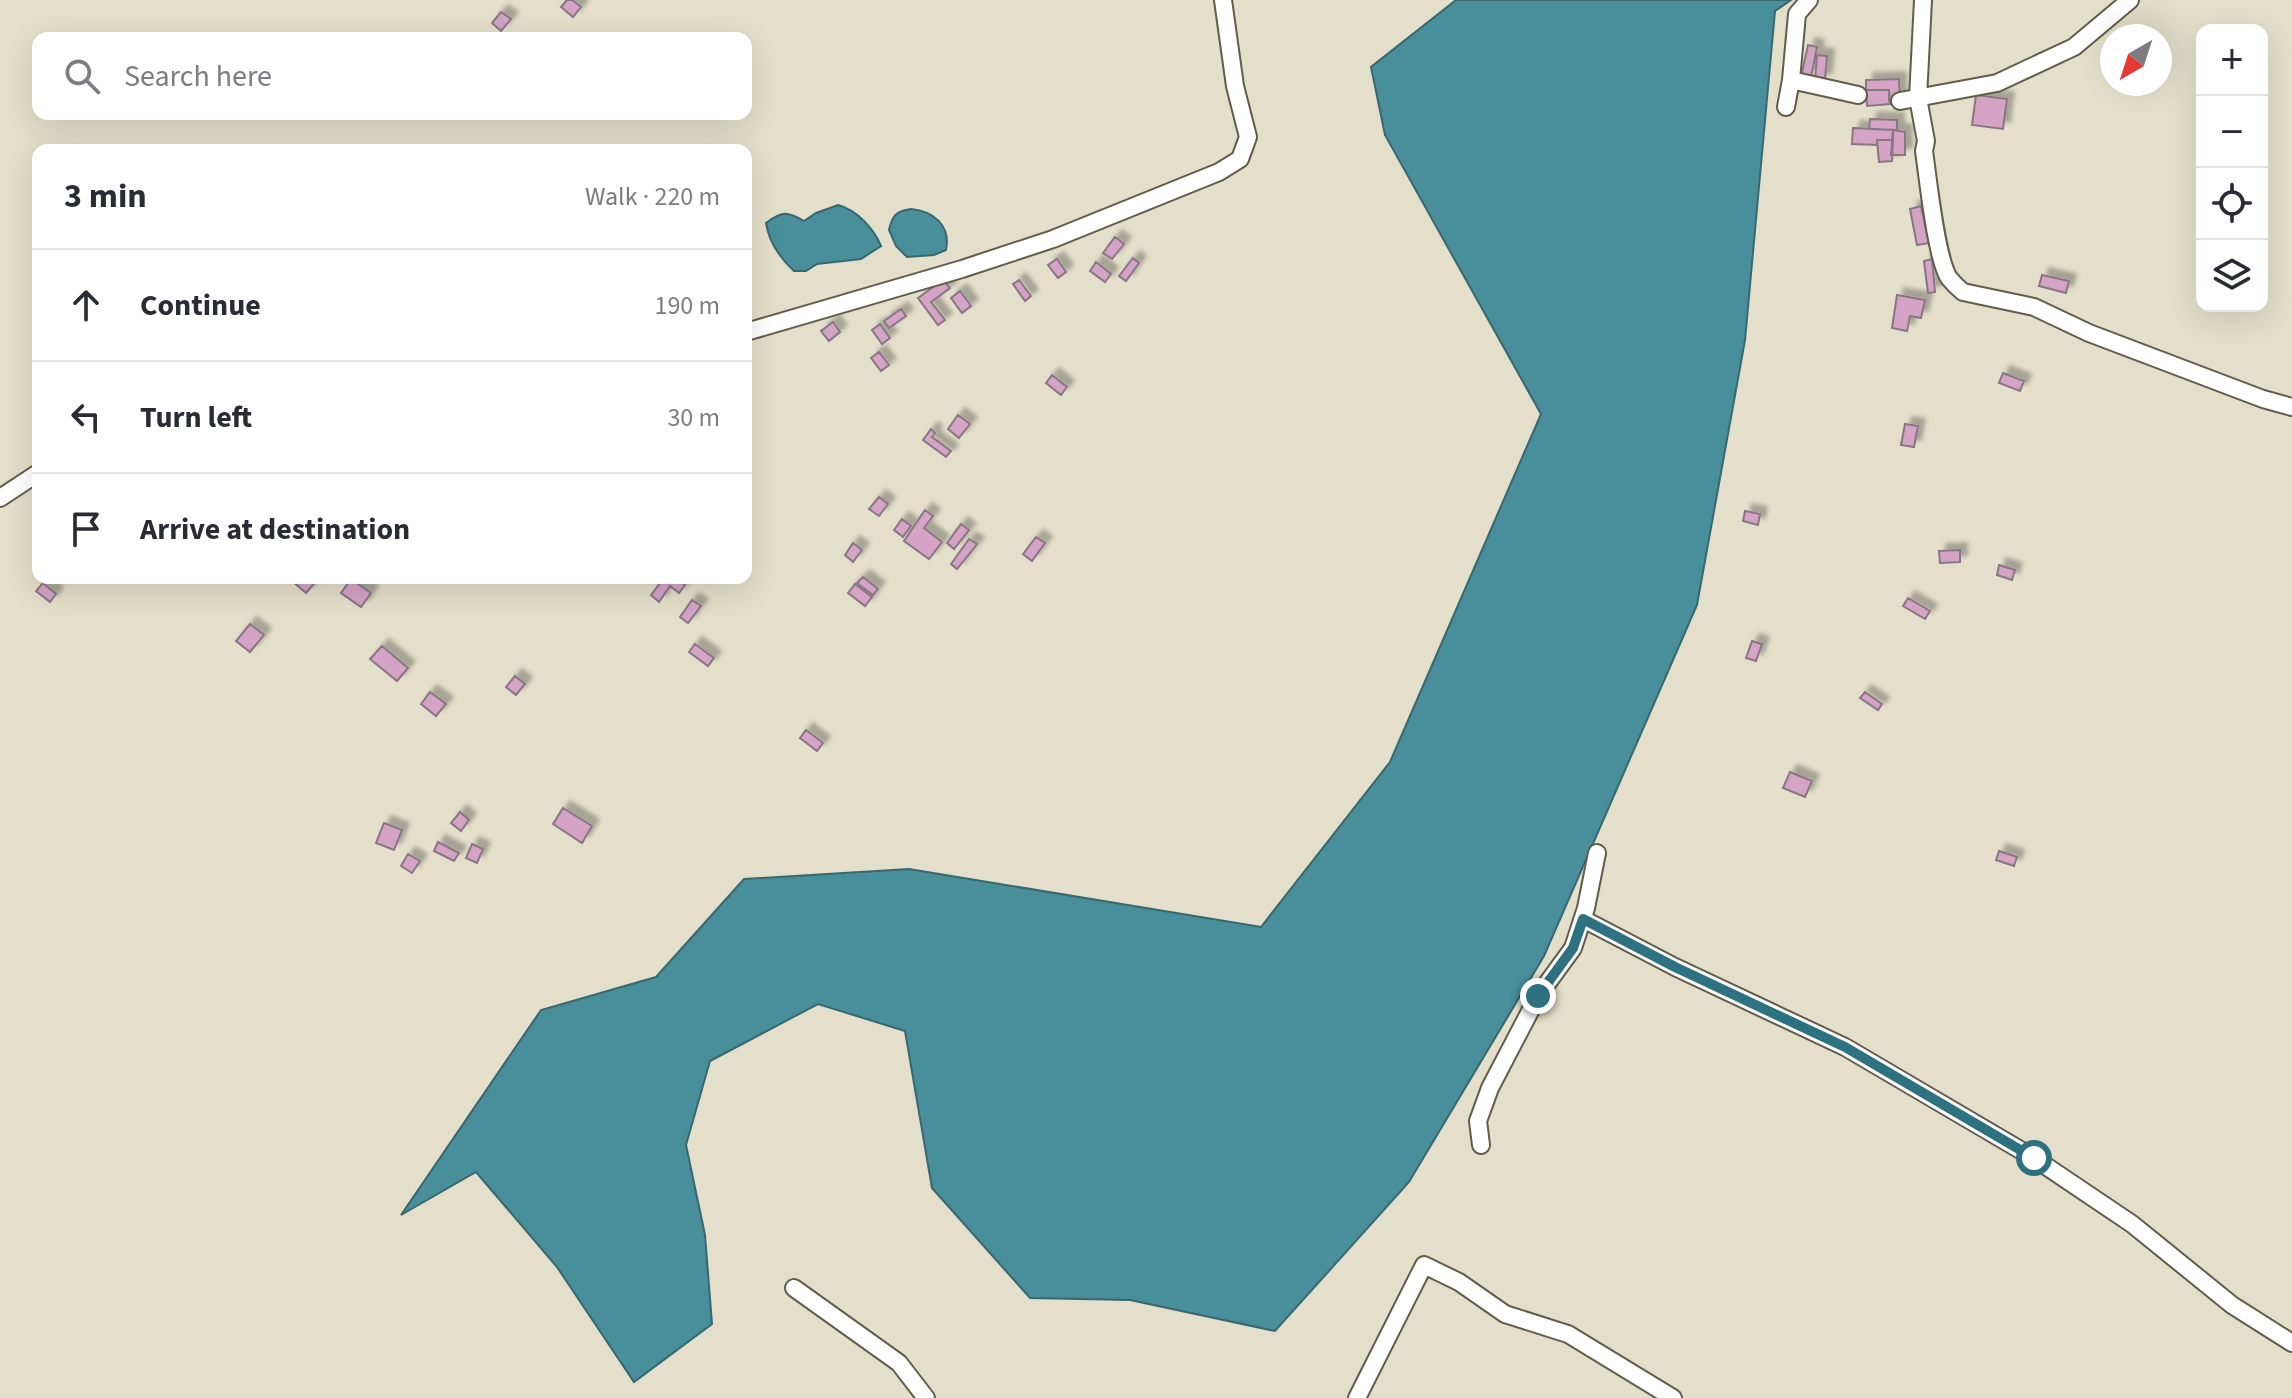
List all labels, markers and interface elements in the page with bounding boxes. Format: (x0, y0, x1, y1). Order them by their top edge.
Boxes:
north arrow (2100, 24, 2172, 96)
map controls (2196, 24, 2268, 312)
button: + (2196, 24, 2268, 96)
search box (32, 32, 752, 120)
icon: search (60, 54, 104, 98)
text: Search here (124, 55, 272, 98)
button: − (2196, 96, 2268, 168)
button: locate (2196, 168, 2268, 240)
text: 3 min (64, 172, 147, 221)
text: Walk · 220 m (585, 178, 720, 215)
button: layers (2196, 240, 2268, 312)
icon: ahead (64, 283, 108, 327)
text: Continue (140, 284, 261, 327)
text: 190 m (654, 287, 720, 324)
icon: left (64, 395, 108, 439)
text: Turn left (140, 396, 252, 439)
text: 30 m (667, 399, 720, 436)
icon: arrive (64, 507, 108, 551)
text: Arrive at destination (140, 508, 410, 551)
route end (1520, 978, 1556, 1014)
route start (2016, 1140, 2052, 1176)

